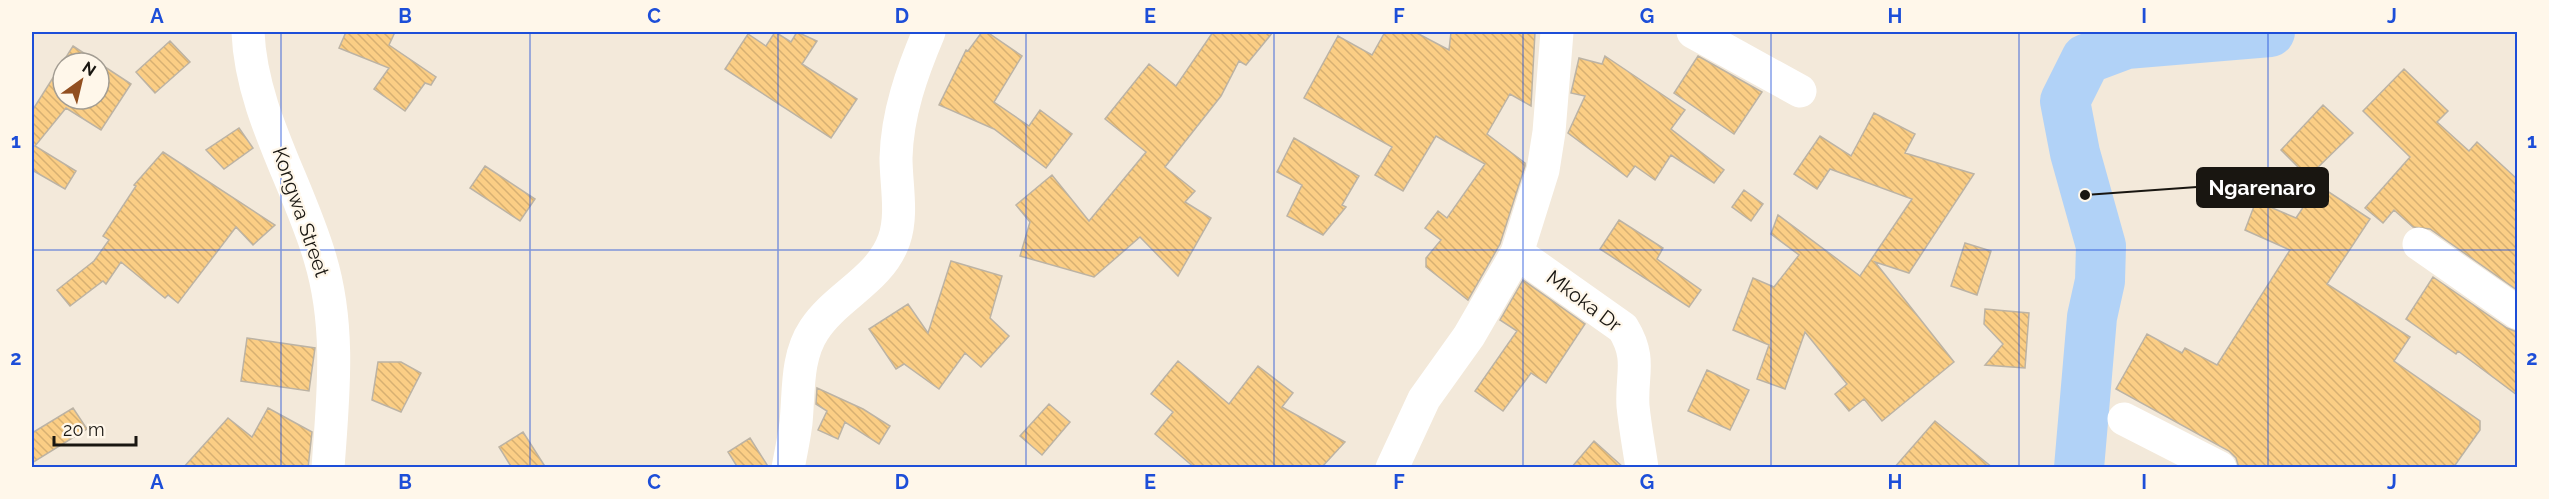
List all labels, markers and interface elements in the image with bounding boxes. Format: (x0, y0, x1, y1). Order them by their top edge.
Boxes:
text: A (150, 4, 164, 28)
text: B (398, 4, 412, 28)
text: C (647, 4, 661, 28)
text: D (895, 4, 909, 28)
text: E (1144, 4, 1156, 28)
text: F (1393, 4, 1405, 28)
text: G (1640, 4, 1654, 28)
text: H (1888, 4, 1902, 28)
text: I (2141, 4, 2147, 28)
text: J (2387, 4, 2397, 28)
north arrow (51, 51, 111, 111)
text: N (79, 58, 99, 80)
text: 1 (11, 129, 21, 153)
text: 1 (2527, 129, 2537, 153)
street label: Kongwa Street (268, 144, 335, 280)
callout: Ngarenaro (2197, 168, 2328, 207)
text: Ngarenaro (2208, 175, 2316, 200)
street label: Mkoka Dr (1542, 265, 1626, 337)
text: 2 (10, 346, 22, 370)
text: 2 (2526, 346, 2538, 370)
scale bar (54, 409, 136, 447)
text: 20 m (63, 419, 105, 440)
text: A (150, 470, 164, 494)
text: B (398, 470, 412, 494)
text: C (647, 470, 661, 494)
text: D (895, 470, 909, 494)
text: E (1144, 470, 1156, 494)
text: F (1393, 470, 1405, 494)
text: G (1640, 470, 1654, 494)
text: H (1888, 470, 1902, 494)
text: I (2141, 470, 2147, 494)
text: J (2387, 470, 2397, 494)

